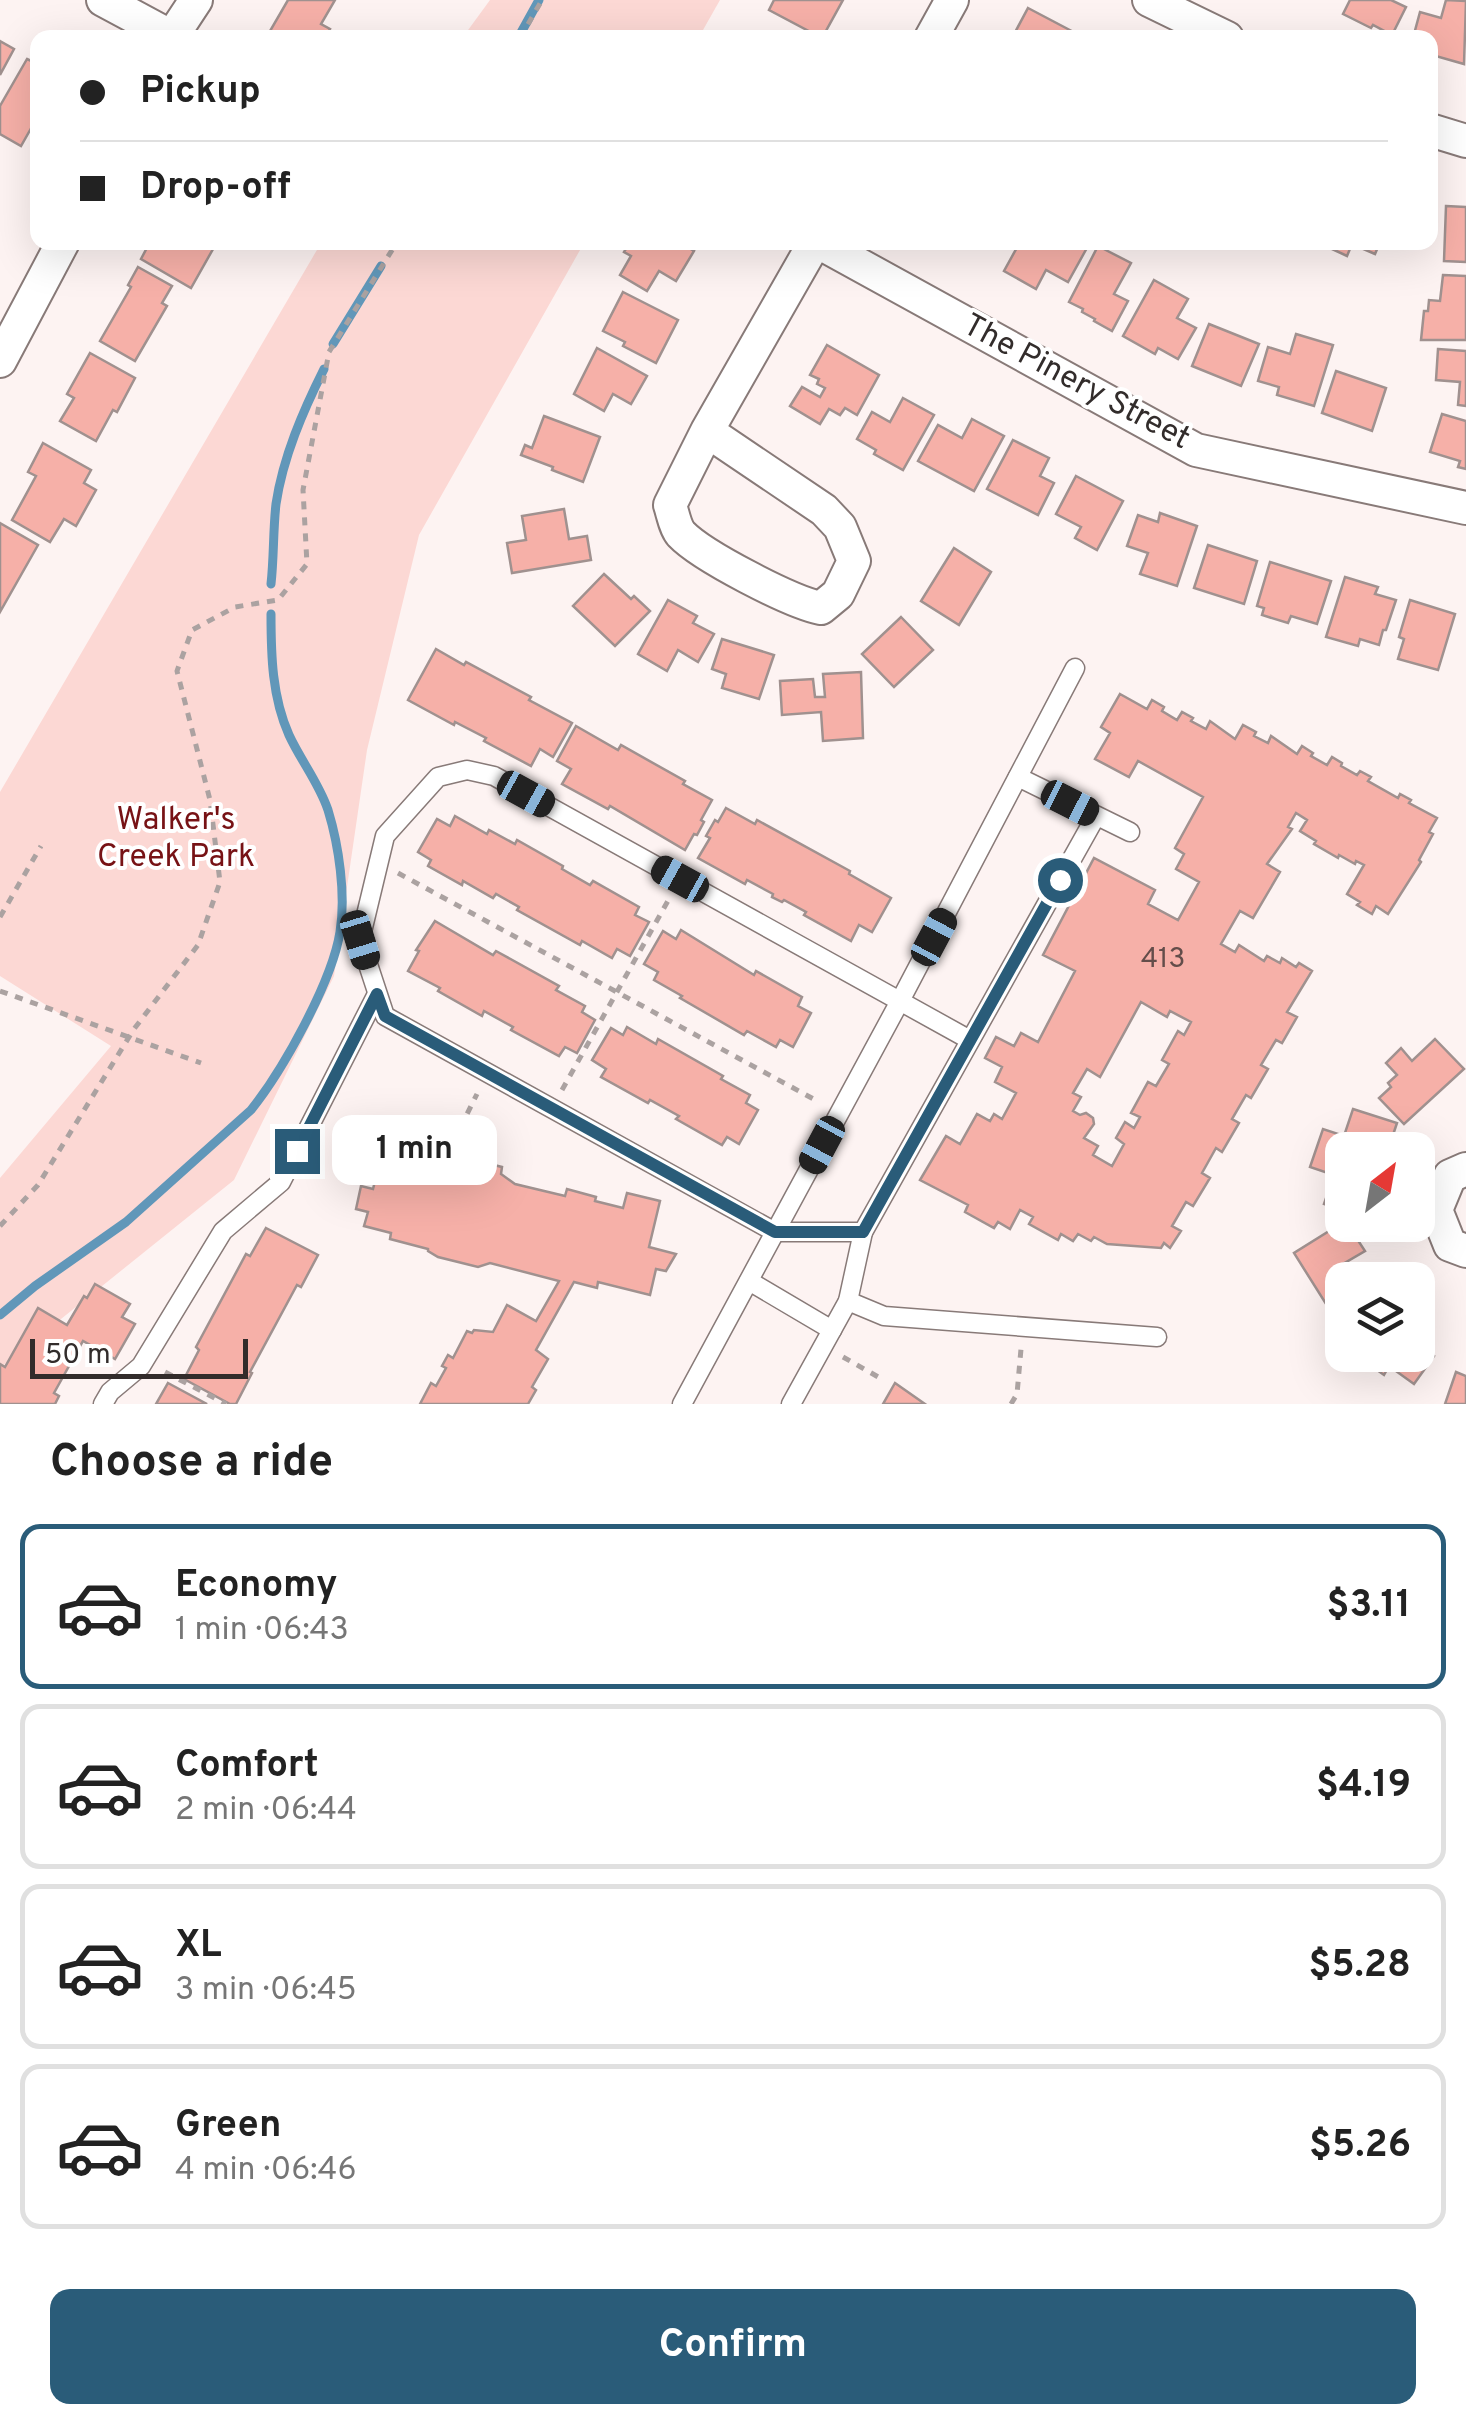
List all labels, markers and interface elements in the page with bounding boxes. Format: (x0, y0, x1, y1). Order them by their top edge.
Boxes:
text: Pickup (140, 68, 261, 117)
text: Drop-off (140, 164, 291, 213)
street label: The Pinery Street (956, 306, 1196, 460)
car (492, 766, 560, 822)
car (1036, 776, 1104, 830)
park label: Walker's Creek Park (97, 801, 255, 878)
car (646, 851, 714, 907)
route start (1038, 858, 1083, 903)
car (907, 903, 961, 971)
car (337, 907, 383, 973)
house number: 413 (1141, 942, 1185, 978)
car (795, 1111, 849, 1179)
callout: 1 min (332, 1116, 497, 1186)
route end (275, 1129, 320, 1174)
text: 1 min (376, 1130, 453, 1170)
north arrow (1325, 1132, 1435, 1242)
map controls (1325, 1132, 1435, 1372)
button: layers (1325, 1262, 1435, 1372)
scale bar (30, 1334, 248, 1378)
text: 50 m (45, 1338, 111, 1374)
text: Choose a ride (50, 1435, 333, 1492)
icon: car (55, 1562, 145, 1652)
text: Economy (175, 1562, 337, 1611)
text: $3.11 (1327, 1582, 1411, 1631)
text: 1 min · 06:43 (175, 1611, 349, 1651)
icon: car (55, 1742, 145, 1832)
text: Comfort (175, 1742, 319, 1791)
text: $4.19 (1316, 1762, 1411, 1811)
text: 2 min · 06:44 (175, 1791, 357, 1831)
icon: car (55, 1922, 145, 2012)
text: XL (175, 1922, 222, 1971)
text: $5.28 (1308, 1942, 1411, 1991)
text: 3 min · 06:45 (175, 1971, 357, 2011)
icon: car (55, 2102, 145, 2192)
text: Green (175, 2102, 281, 2151)
text: $5.26 (1309, 2122, 1411, 2171)
text: 4 min · 06:46 (175, 2151, 357, 2191)
button: Confirm (50, 2289, 1416, 2404)

